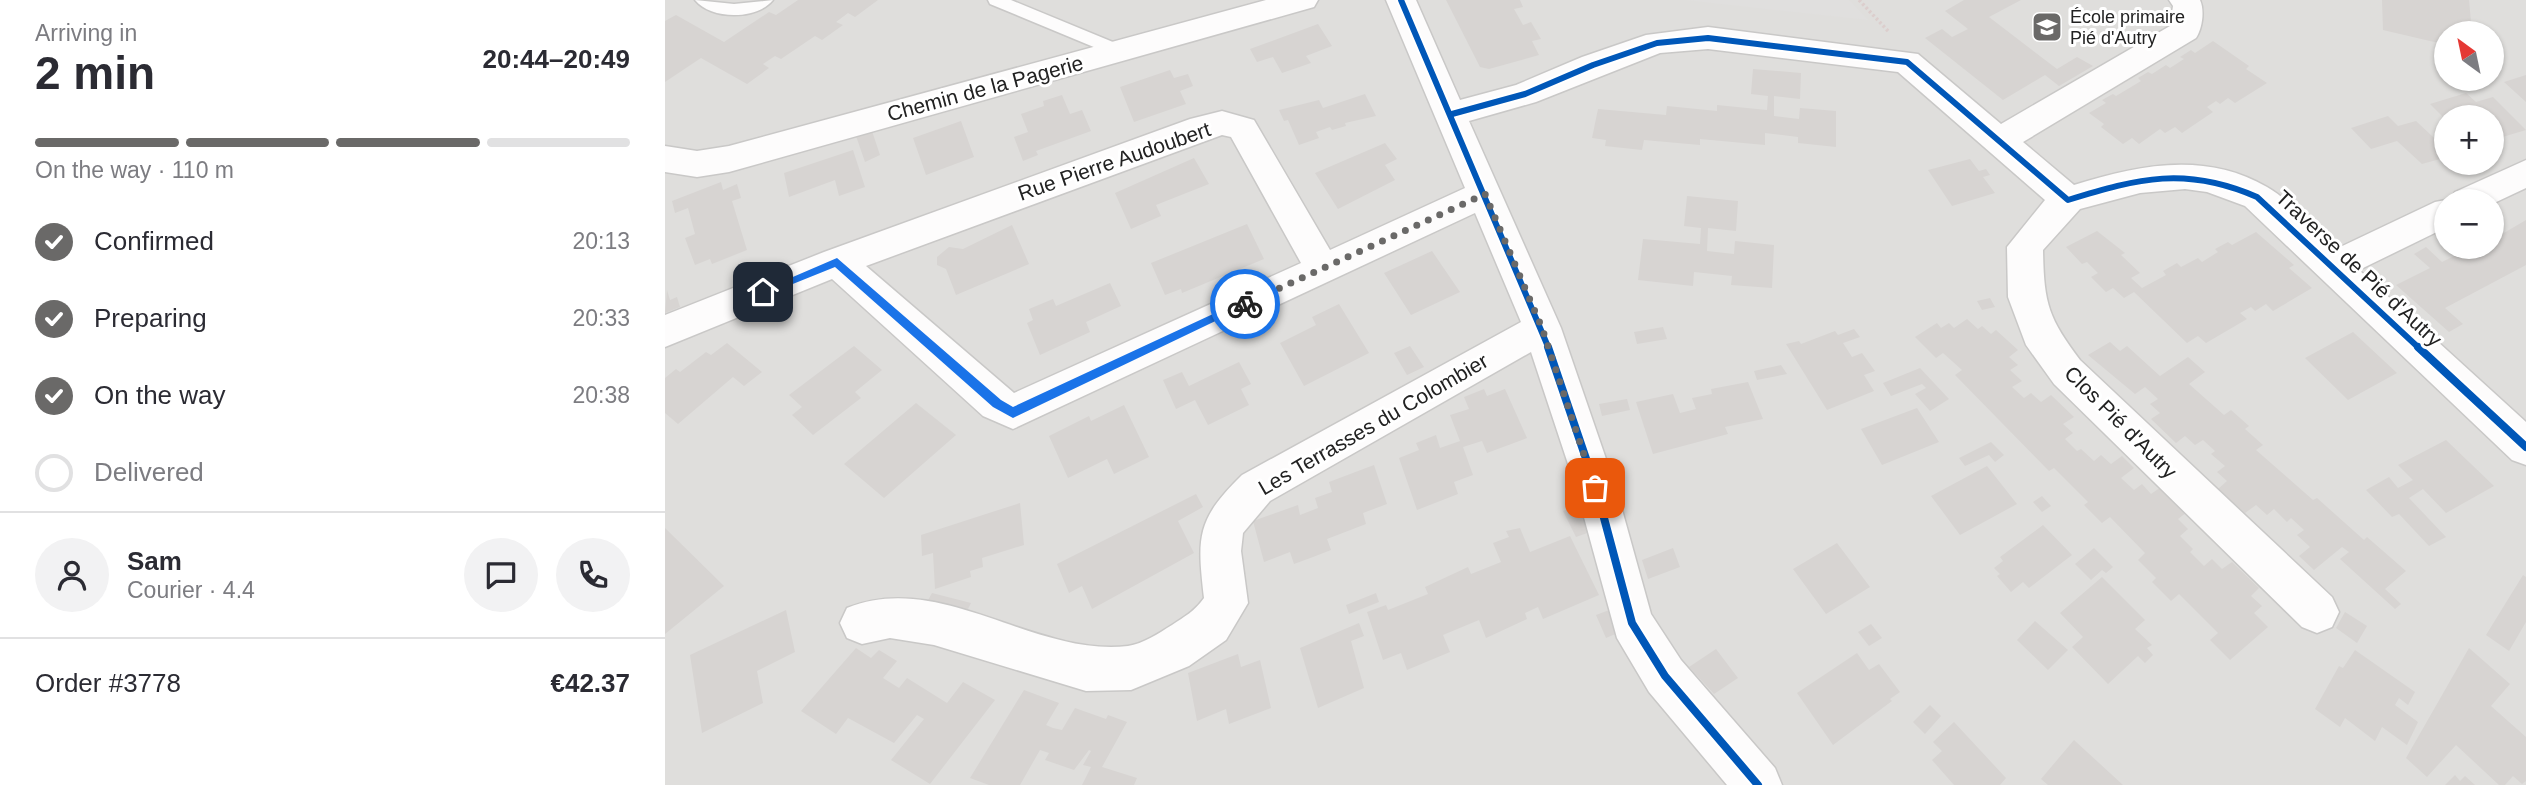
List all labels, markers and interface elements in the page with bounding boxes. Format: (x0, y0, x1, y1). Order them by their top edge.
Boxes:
place label: École primaire Pié d'Autry (2070, 7, 2185, 48)
school or university icon: École primaire Pié d'Autry (2030, 10, 2064, 44)
text: Arriving in (35, 20, 137, 46)
north arrow (2434, 21, 2504, 91)
map controls (2434, 21, 2504, 259)
text: 20:44–20:49 (483, 44, 630, 74)
text: 2 min (35, 47, 155, 99)
street label: Chemin de la Pagerie (884, 51, 1086, 125)
button: + (2434, 105, 2504, 175)
street label: Rue Pierre Audoubert (1015, 117, 1213, 205)
text: On the way · 110 m (35, 157, 234, 183)
street label: Traverse de Pié d'Autry (2271, 185, 2447, 351)
button: − (2434, 189, 2504, 259)
icon: check (35, 223, 73, 261)
text: Confirmed (94, 226, 214, 256)
text: 20:13 (572, 228, 630, 254)
pin (733, 262, 793, 322)
courier (1210, 269, 1280, 339)
icon: home (744, 273, 782, 311)
icon: bike (1226, 285, 1264, 323)
icon: check (35, 300, 73, 338)
text: Preparing (94, 303, 207, 333)
text: 20:33 (572, 305, 630, 331)
street label: Les Terrasses du Colombier (1254, 349, 1492, 499)
street label: Clos Pié d'Autry (2060, 361, 2182, 483)
icon: check (35, 377, 73, 415)
text: On the way (94, 380, 226, 410)
text: 20:38 (572, 382, 630, 408)
text: Delivered (94, 457, 204, 487)
pin (1565, 458, 1625, 518)
icon: bag (1576, 469, 1614, 507)
button: person (35, 538, 109, 612)
button: chat (464, 538, 538, 612)
button: phone (556, 538, 630, 612)
text: Sam (127, 546, 182, 576)
text: Courier · 4.4 (127, 577, 255, 603)
text: Order #3778 (35, 668, 181, 698)
text: €42.37 (550, 668, 630, 698)

